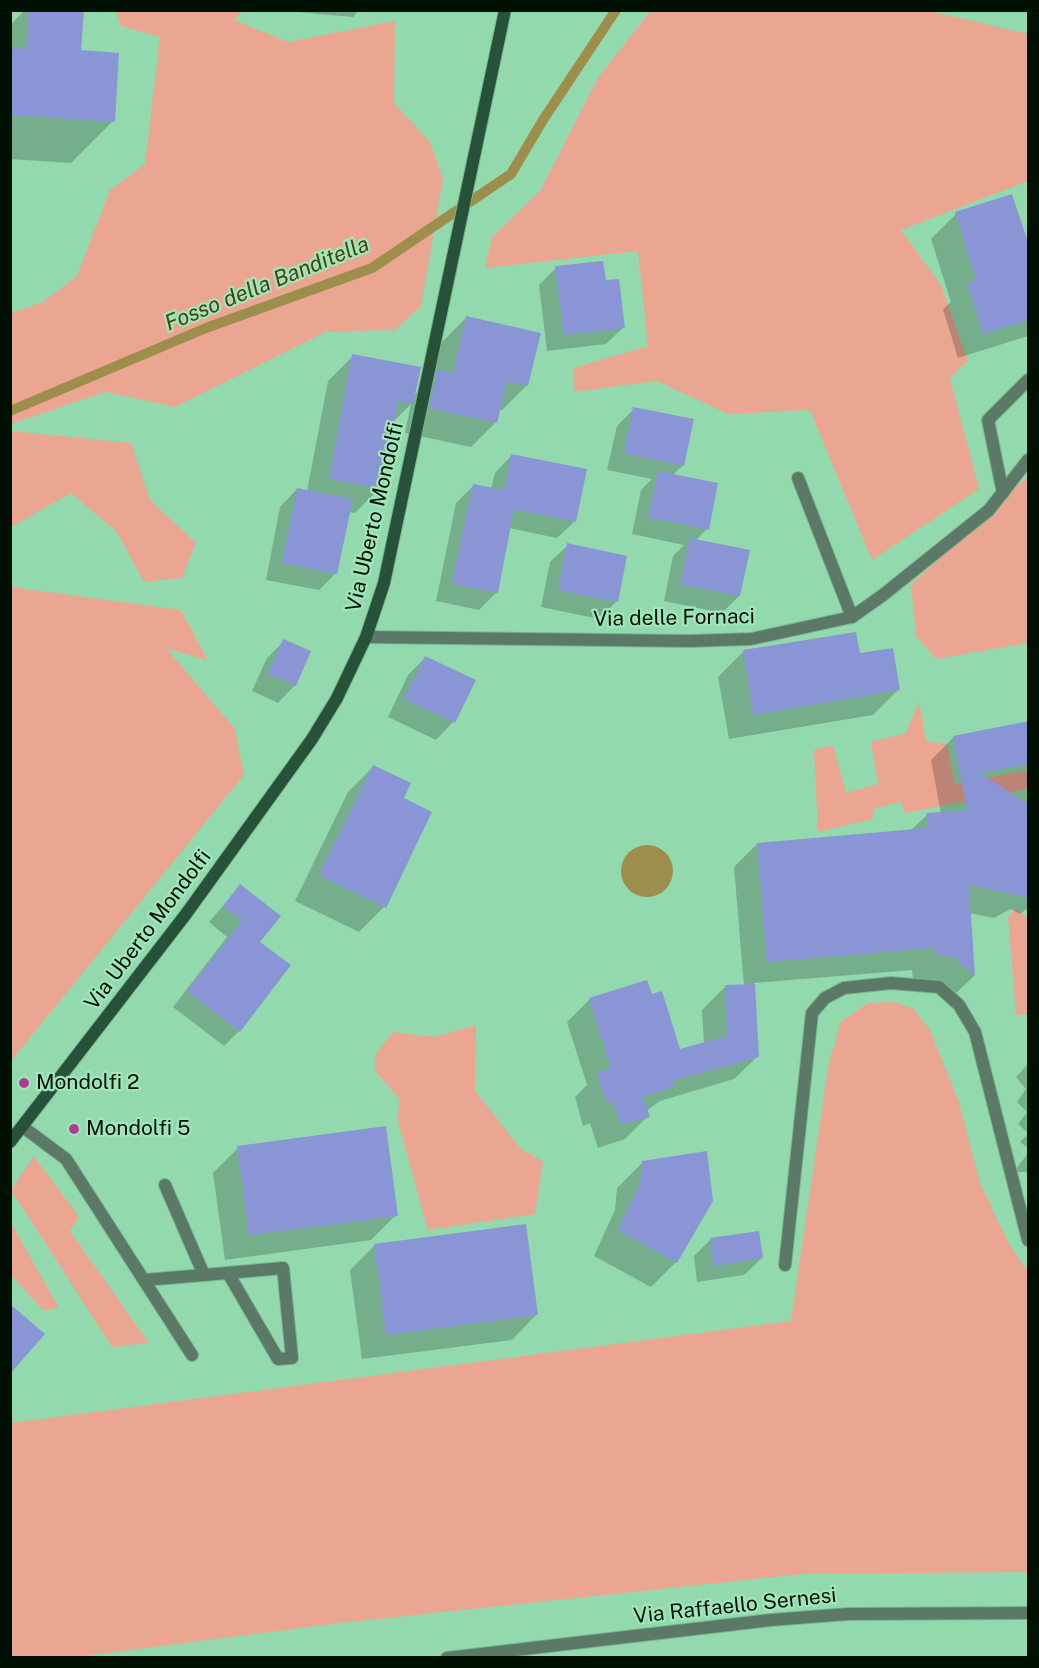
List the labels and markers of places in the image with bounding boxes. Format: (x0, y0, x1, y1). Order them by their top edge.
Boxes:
place label: Mondolfi 2 (36, 1070, 140, 1096)
marker: Mondolfi 2 (17, 1076, 31, 1090)
place label: Mondolfi 5 (86, 1116, 190, 1142)
marker: Mondolfi 5 (67, 1122, 81, 1136)

